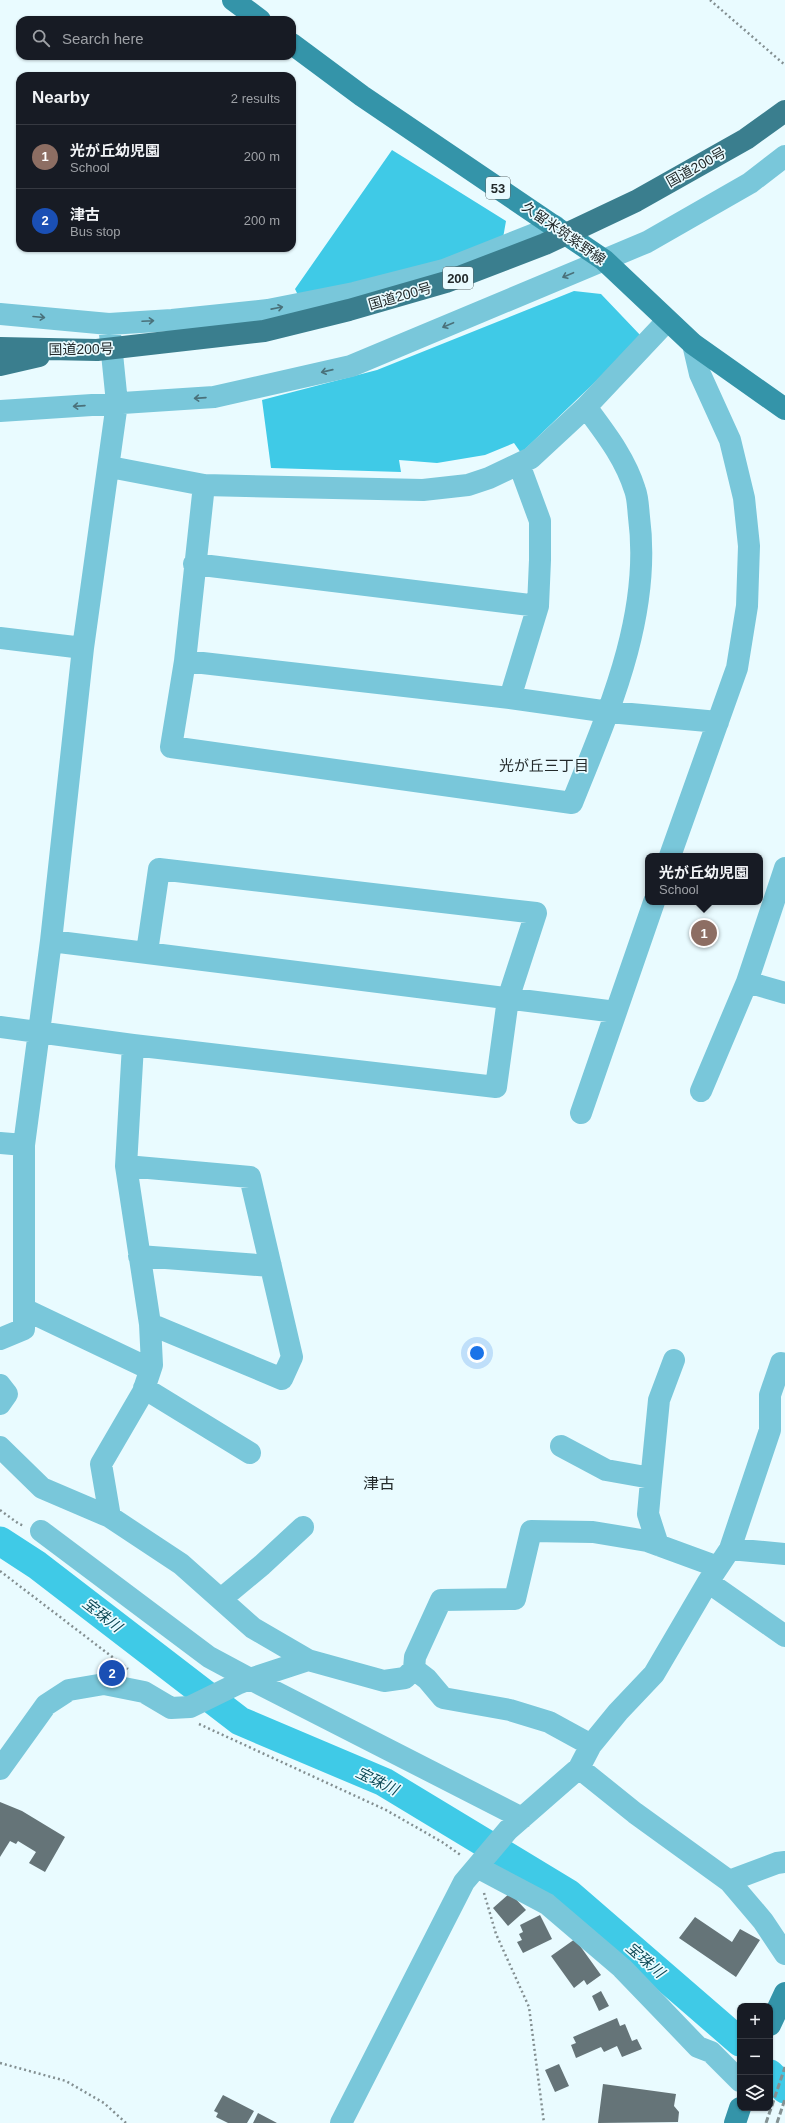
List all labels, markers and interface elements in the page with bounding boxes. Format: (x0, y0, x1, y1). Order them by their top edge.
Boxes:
search box (16, 16, 296, 60)
icon: search (30, 27, 52, 49)
text: Search here (62, 30, 144, 47)
text: Nearby (32, 88, 90, 107)
text: 2 results (231, 91, 280, 106)
text: 光が丘幼児園 (70, 142, 160, 159)
street label: 国道200号 (664, 144, 728, 190)
text: 1 (41, 149, 49, 164)
text: 200 m (244, 149, 280, 164)
text: School (70, 160, 110, 175)
road number: 53 (486, 177, 510, 199)
street label: 久留米筑紫野線 (519, 198, 609, 268)
text: 津古 (70, 206, 100, 223)
text: 2 (41, 213, 49, 228)
text: 200 m (244, 213, 280, 228)
text: Bus stop (70, 224, 121, 239)
road number: 200 (443, 267, 473, 289)
one-way arrow (563, 272, 575, 280)
street label: 国道200号 (366, 279, 434, 313)
one-way arrow (271, 304, 284, 312)
one-way arrow (32, 314, 45, 321)
one-way arrow (141, 318, 154, 325)
one-way arrow (443, 322, 455, 330)
street label: 国道200号 (48, 340, 114, 358)
one-way arrow (321, 368, 334, 376)
one-way arrow (194, 394, 207, 402)
one-way arrow (73, 402, 86, 409)
district label: 光が丘三丁目 (499, 757, 589, 774)
popup (645, 853, 763, 905)
text: 光が丘幼児園 (659, 864, 749, 881)
text: School (659, 882, 699, 897)
pin: 1 (691, 918, 717, 948)
your location (467, 1343, 487, 1363)
district label: 津古 (363, 1475, 395, 1492)
water label: 宝珠川 (79, 1594, 127, 1636)
pin: 2 (99, 1658, 125, 1688)
water label: 宝珠川 (353, 1763, 403, 1799)
water label: 宝珠川 (623, 1938, 669, 1982)
map controls (737, 2003, 773, 2111)
button: + (737, 2003, 773, 2039)
button: − (737, 2039, 773, 2075)
button: layers (737, 2075, 773, 2111)

